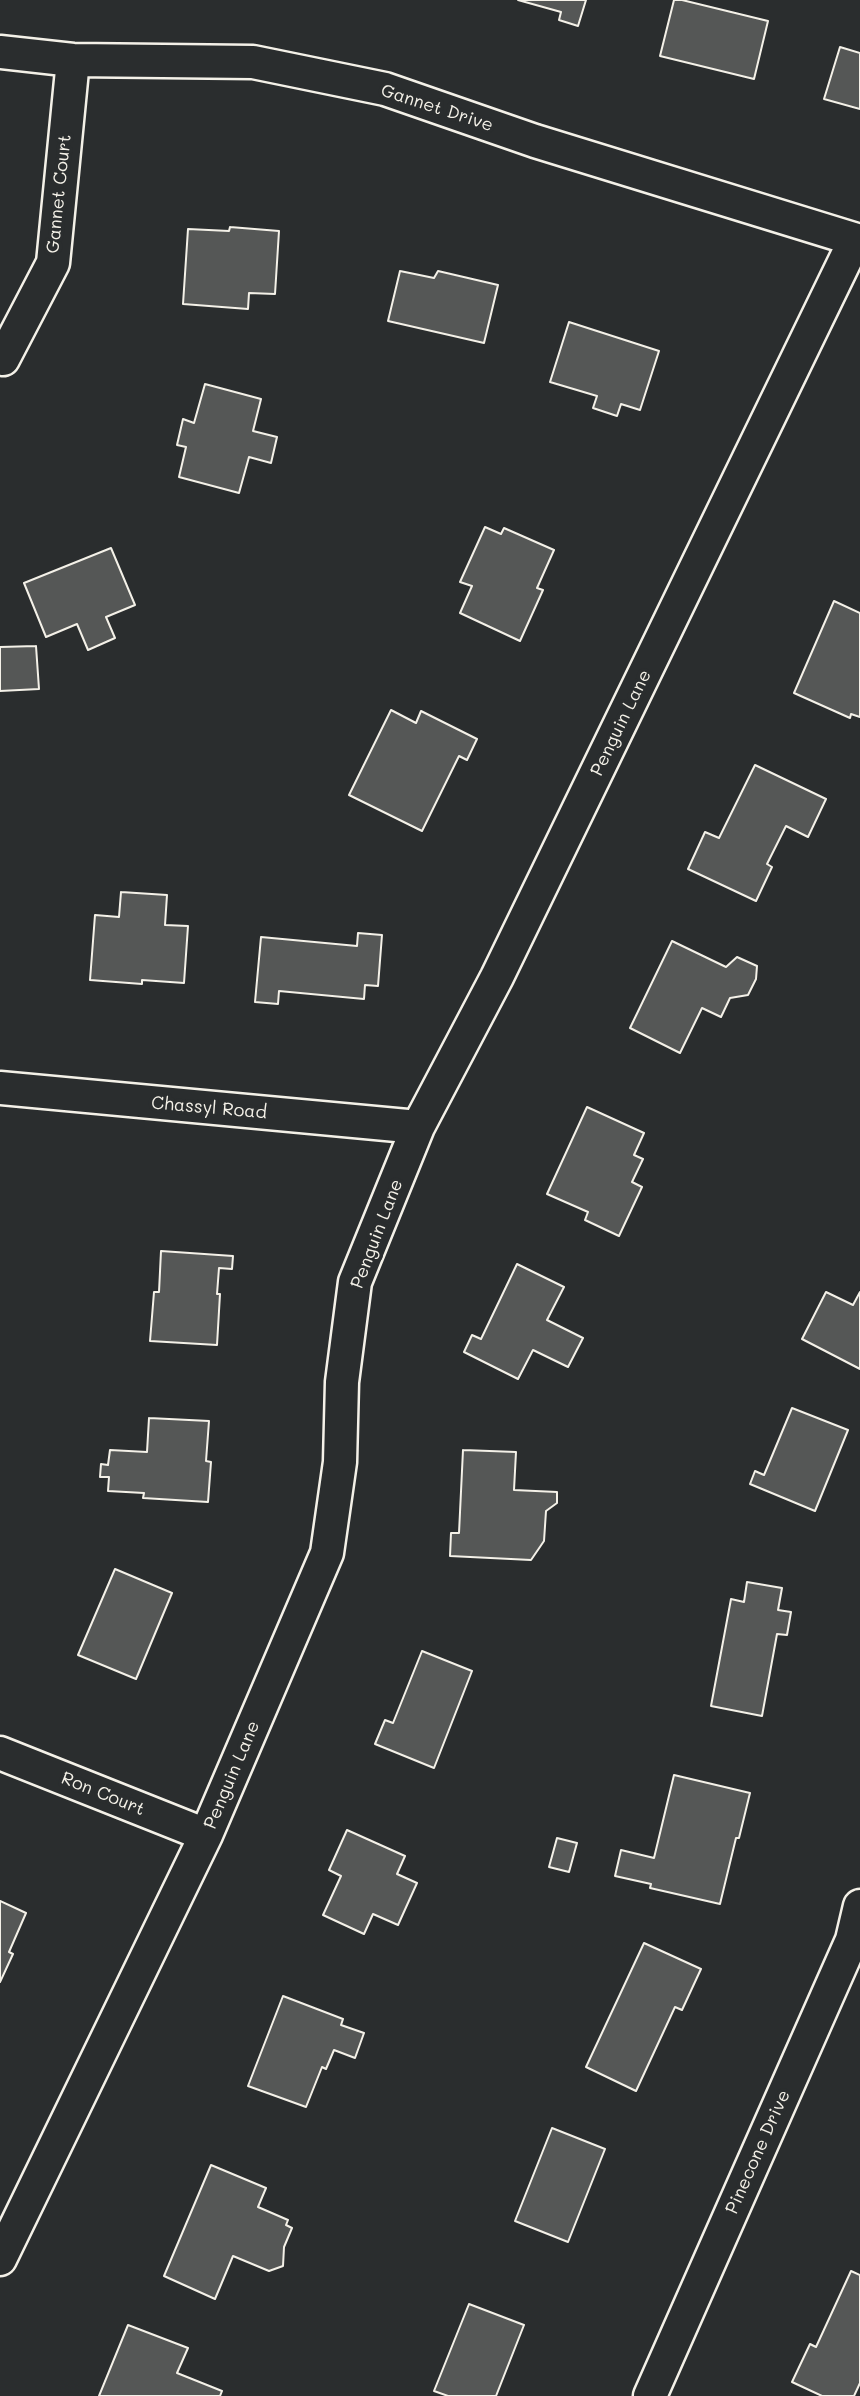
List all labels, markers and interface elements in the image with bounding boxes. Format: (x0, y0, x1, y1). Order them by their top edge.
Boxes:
street label: Gannet Drive (378, 80, 496, 136)
street label: Gannet Court (42, 133, 76, 255)
street label: Penguin Lane (586, 666, 656, 780)
street label: Chassyl Road (150, 1092, 268, 1124)
street label: Penguin Lane (346, 1176, 408, 1292)
street label: Penguin Lane (200, 1718, 264, 1832)
street label: Ron Court (58, 1767, 148, 1821)
street label: Pinecone Drive (721, 2087, 795, 2217)

